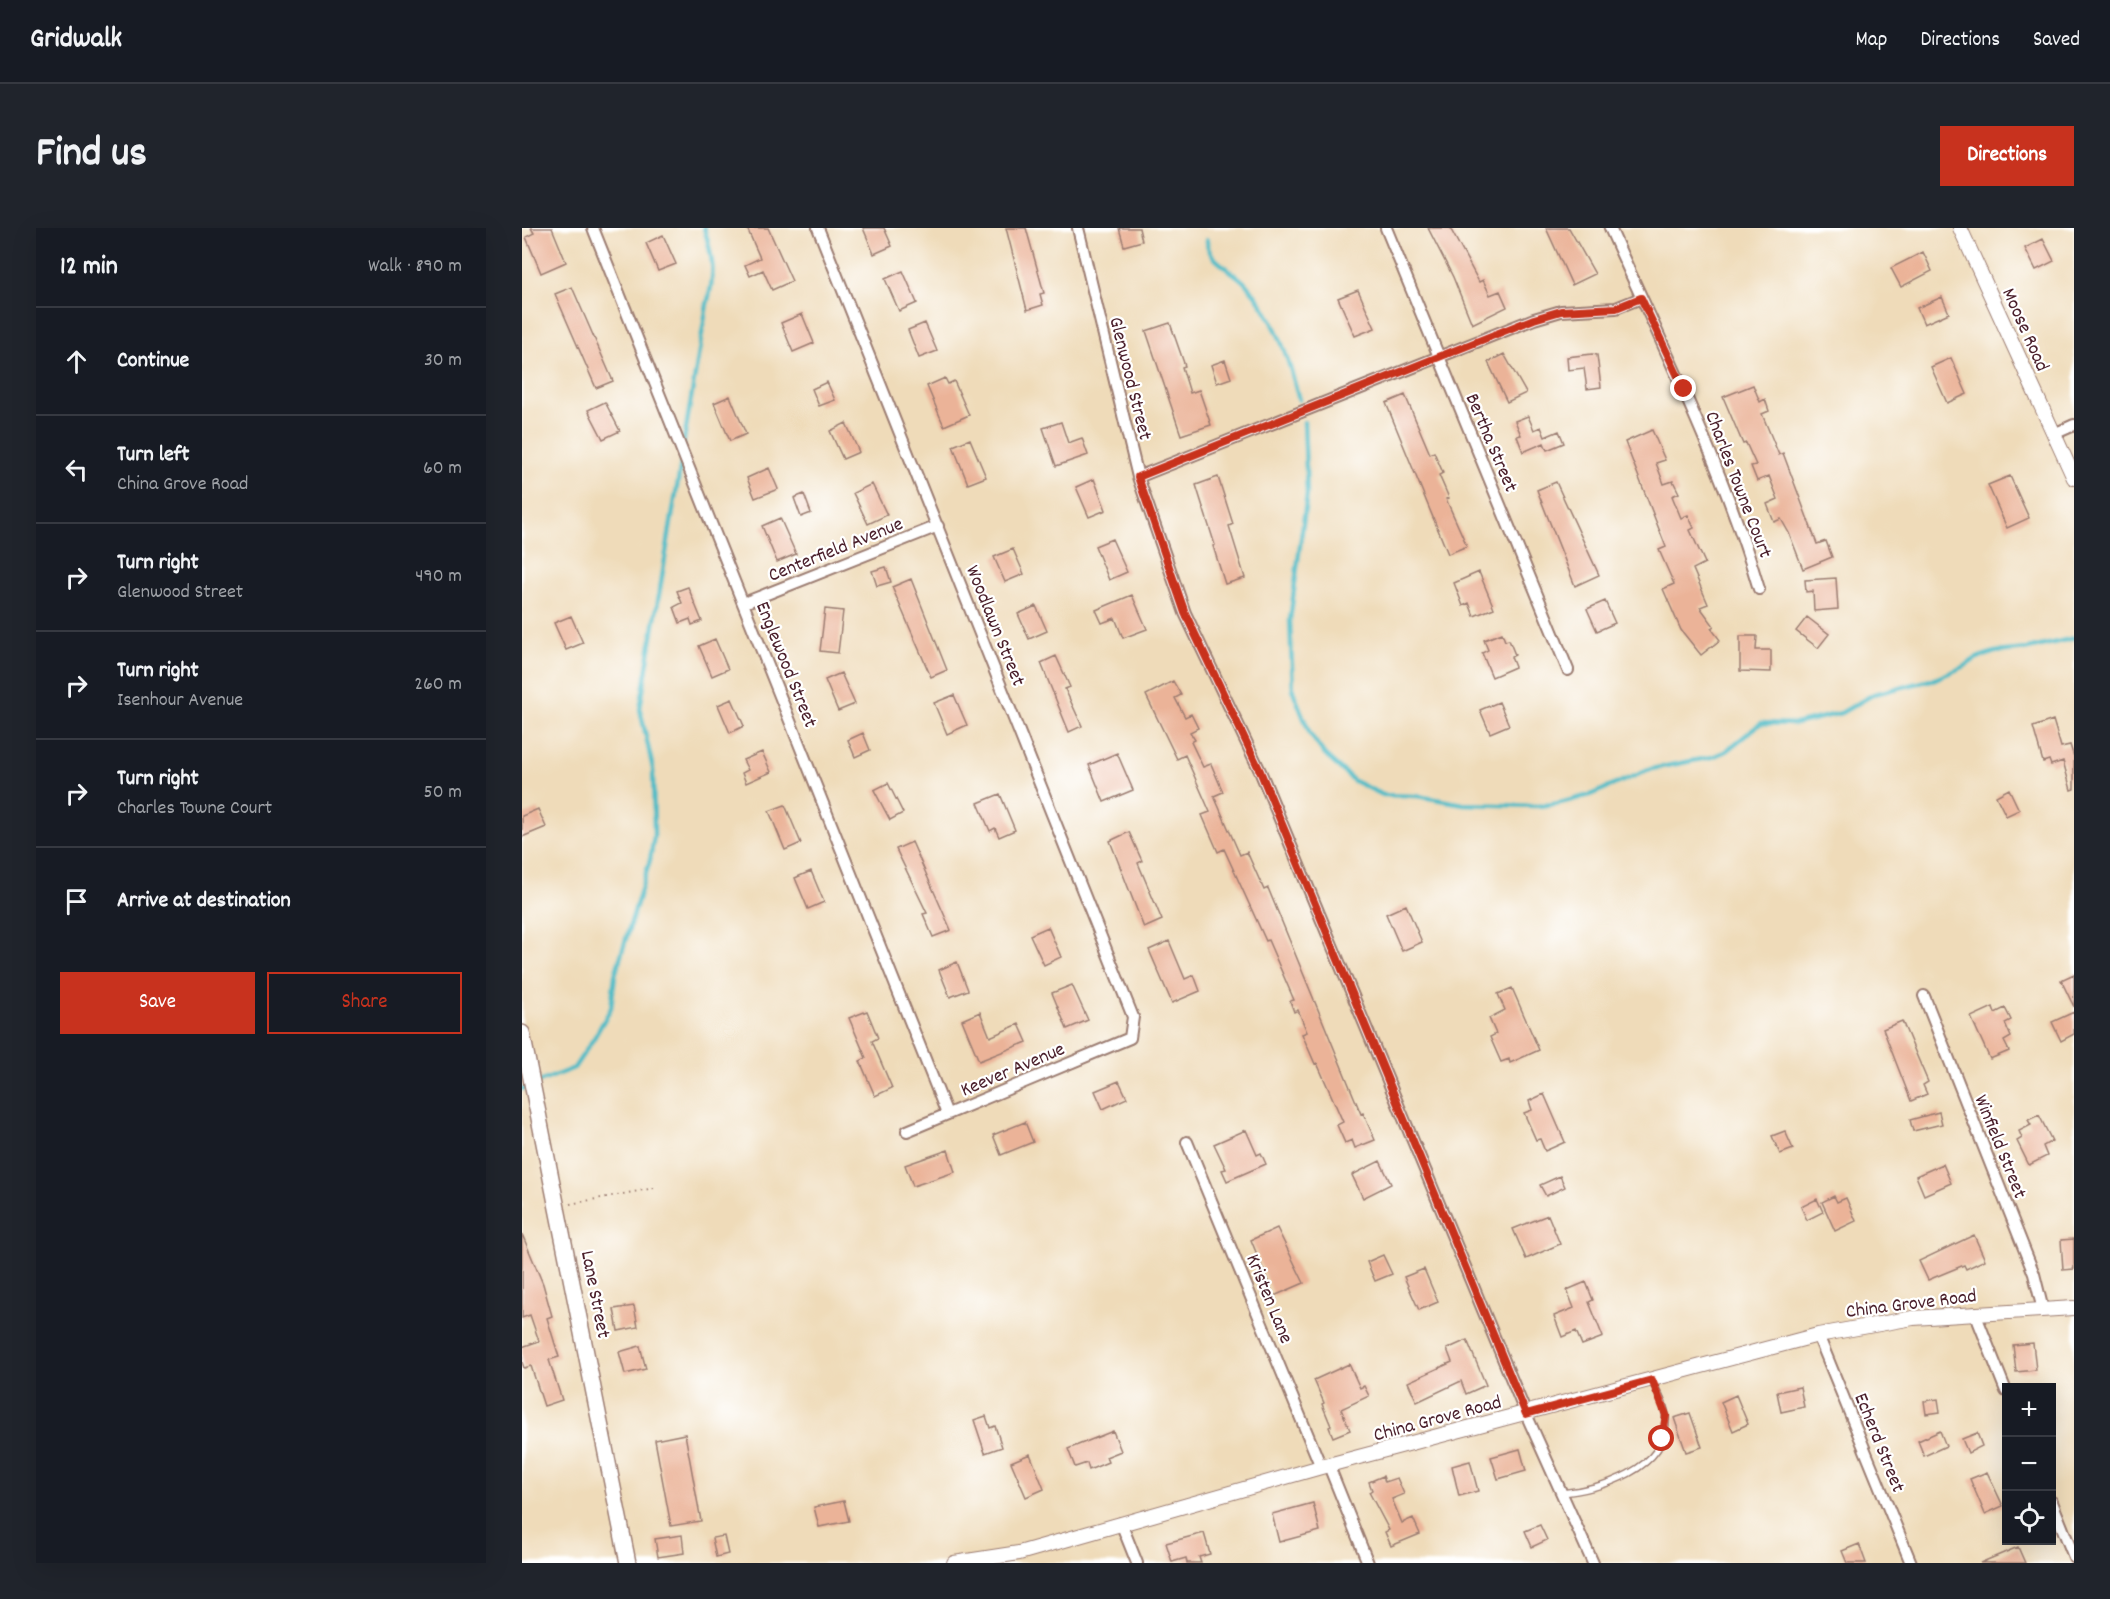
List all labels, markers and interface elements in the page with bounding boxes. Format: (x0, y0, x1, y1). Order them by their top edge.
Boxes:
text: Gridwalk (30, 21, 122, 61)
text: Map (1856, 26, 1887, 56)
text: Directions (1920, 26, 2000, 56)
text: Saved (2033, 26, 2080, 56)
text: Find us (36, 126, 147, 186)
button: Directions (1940, 126, 2074, 186)
text: 12 min (60, 249, 118, 286)
text: Walk · 890 m (368, 253, 462, 281)
street label: Moose Road (1993, 284, 2055, 376)
street label: Glenwood Street (1100, 314, 1158, 443)
icon: ahead (60, 345, 93, 378)
text: Continue (117, 346, 189, 377)
text: 30 m (424, 347, 462, 375)
route end (1670, 375, 1696, 401)
street label: Bertha Street (1457, 389, 1524, 497)
street label: Charles Towne Court (1696, 408, 1778, 563)
text: Turn left (117, 440, 189, 471)
icon: left (60, 453, 93, 486)
text: 60 m (423, 455, 462, 483)
text: China Grove Road (117, 471, 248, 499)
street label: Centerfield Avenue (765, 511, 908, 591)
text: Turn right (117, 548, 199, 579)
icon: right (60, 561, 93, 594)
street label: Woodlawn Street (957, 561, 1031, 691)
text: 490 m (415, 563, 462, 591)
text: Glenwood Street (117, 579, 243, 607)
street label: Englewood Street (747, 598, 823, 732)
text: Turn right (117, 656, 199, 687)
icon: right (60, 669, 93, 702)
text: 260 m (414, 671, 462, 699)
text: Isenhour Avenue (117, 687, 243, 715)
text: Turn right (117, 764, 199, 795)
icon: right (60, 777, 93, 810)
text: 50 m (424, 779, 462, 807)
text: Charles Towne Court (117, 795, 272, 823)
icon: arrive (60, 885, 93, 918)
text: Arrive at destination (117, 886, 291, 917)
button: Save (60, 972, 255, 1034)
button: Share (267, 972, 462, 1034)
street label: Keever Avenue (957, 1036, 1070, 1105)
street label: Winfield Street (1966, 1091, 2033, 1203)
street label: Lane Street (572, 1248, 616, 1341)
street label: Kristen Lane (1238, 1250, 1299, 1348)
street label: China Grove Road (1844, 1283, 1978, 1327)
map controls (2002, 1383, 2056, 1545)
button: + (2002, 1383, 2056, 1437)
street label: China Grove Road (1371, 1389, 1505, 1450)
street label: Echerd Street (1846, 1389, 1911, 1497)
route start (1648, 1425, 1674, 1451)
button: − (2002, 1437, 2056, 1491)
button: locate (2002, 1491, 2056, 1545)

